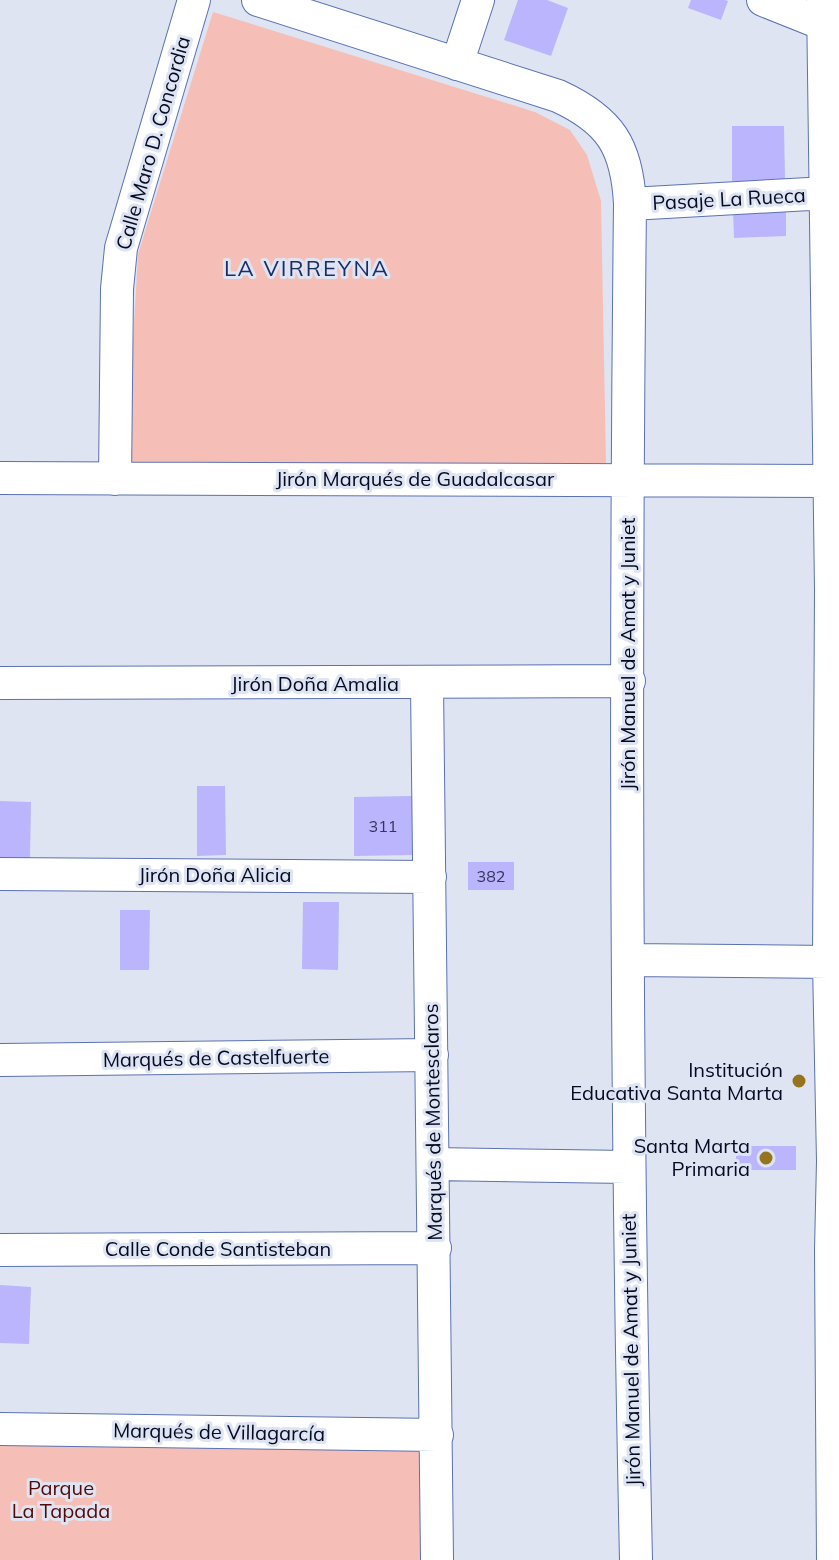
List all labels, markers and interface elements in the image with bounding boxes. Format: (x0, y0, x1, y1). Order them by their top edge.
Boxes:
street label: Calle Maro D. Concordia (110, 33, 195, 253)
street label: Pasaje La Rueca (652, 182, 806, 215)
district label: LA VIRREYNA (224, 254, 390, 282)
street label: Jirón Marqués de Guadalcasar (276, 466, 555, 491)
street label: Jirón Manuel de Amat y Juniet (615, 517, 640, 791)
street label: Jirón Doña Amalia (231, 671, 399, 696)
house number: 311 (369, 816, 397, 836)
street label: Jirón Doña Alicia (138, 862, 292, 887)
house number: 382 (477, 866, 505, 886)
street label: Marqués de Montesclaros (418, 1003, 447, 1241)
street label: Marqués de Castelfuerte (103, 1043, 329, 1072)
place label: Institución Educativa Santa Marta (570, 1057, 783, 1105)
marker: Institución Educativa Santa Marta (790, 1072, 808, 1090)
place label: Santa Marta Primaria (634, 1133, 750, 1181)
marker: Santa Marta Primaria (757, 1149, 775, 1167)
street label: Jirón Manuel de Amat y Juniet (616, 1213, 645, 1487)
street label: Calle Conde Santisteban (105, 1236, 331, 1261)
street label: Marqués de Villagarcía (113, 1417, 325, 1446)
park label: Parque La Tapada (12, 1475, 110, 1523)

